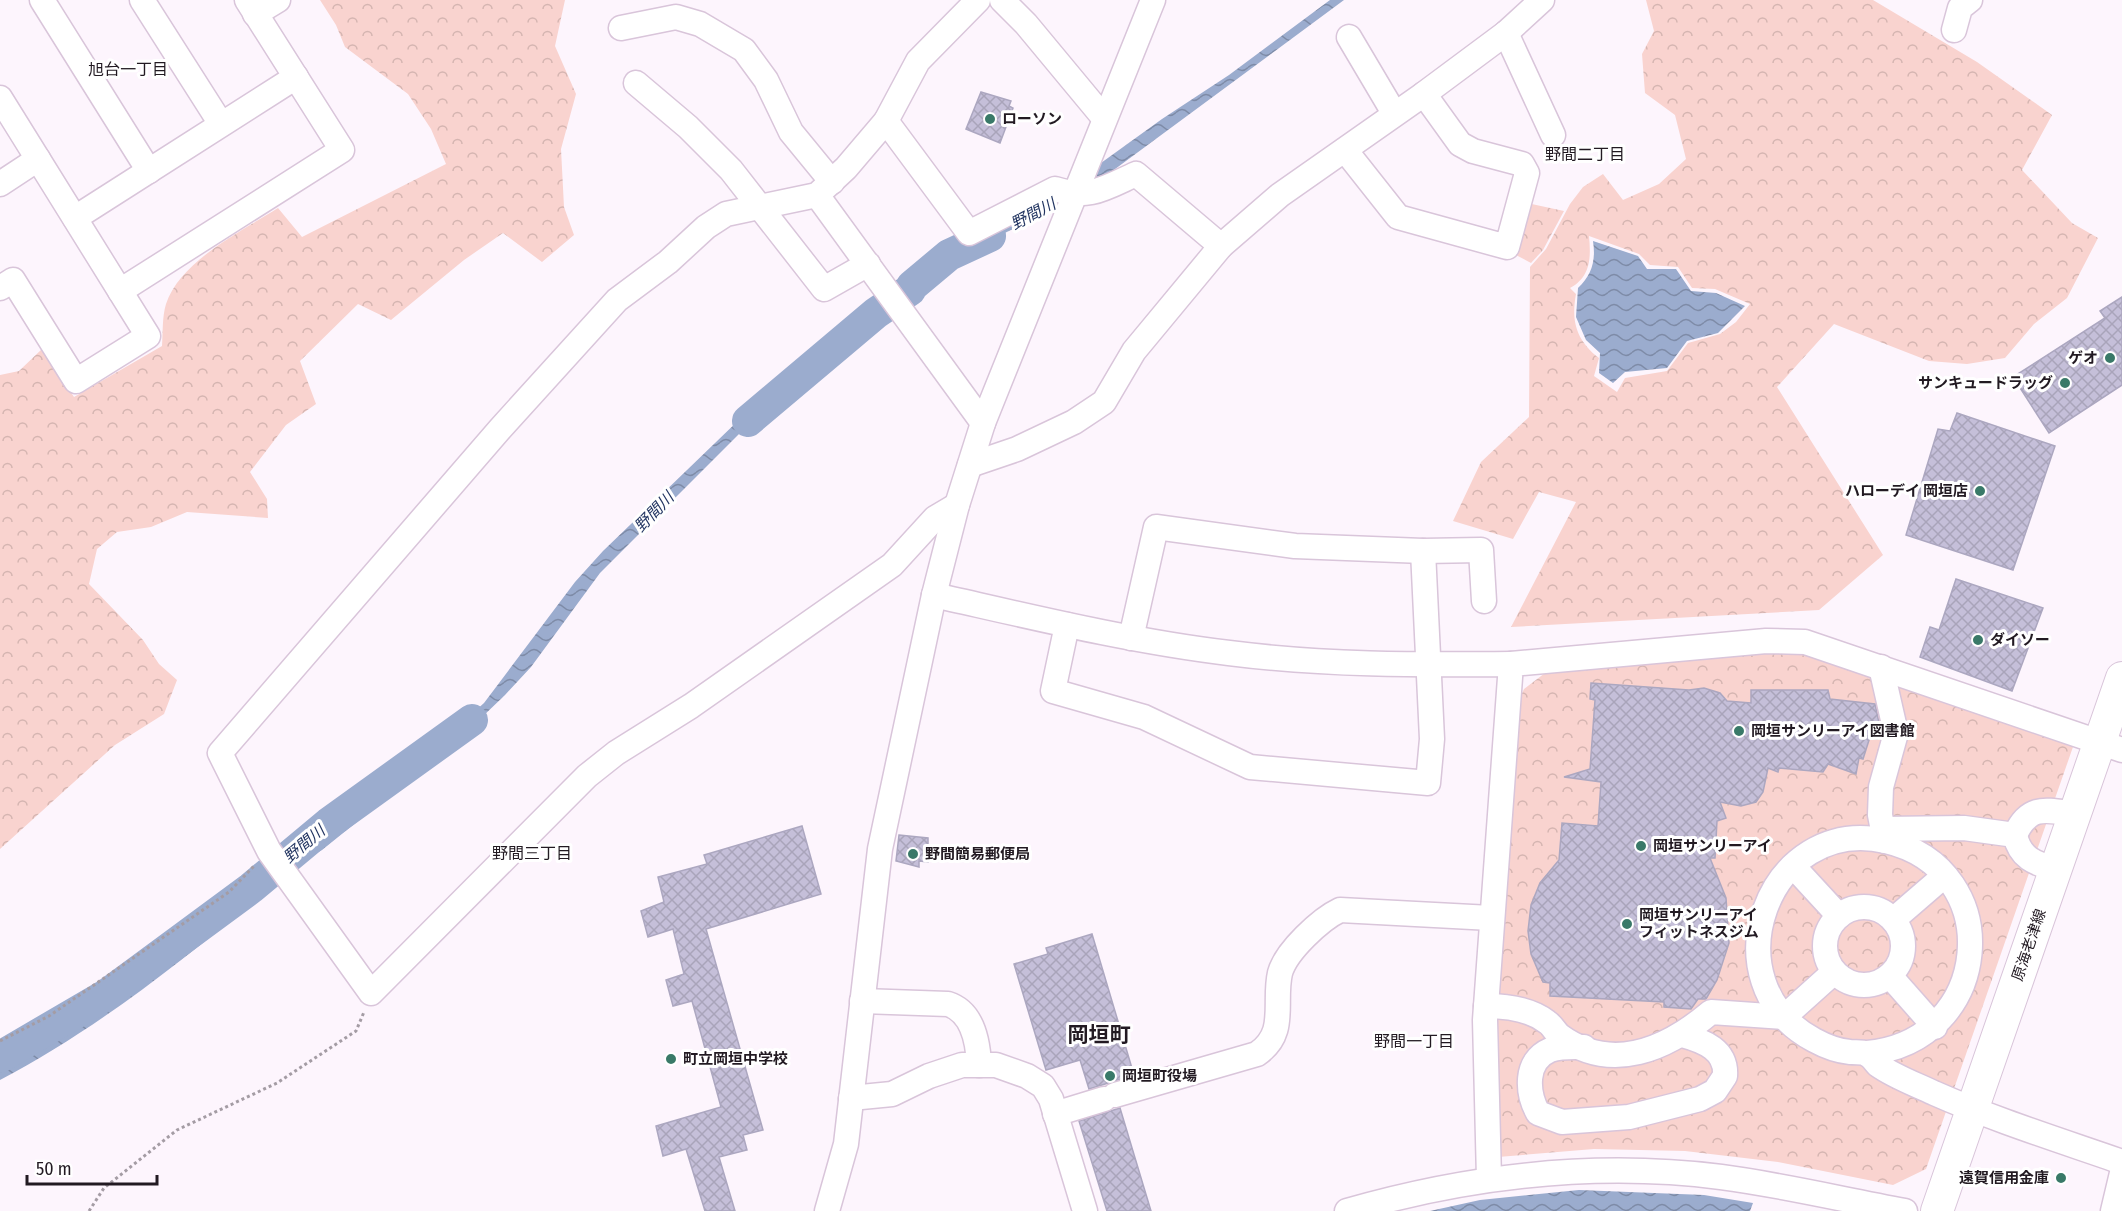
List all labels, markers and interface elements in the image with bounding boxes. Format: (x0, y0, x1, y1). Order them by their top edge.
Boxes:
district label: 旭台一丁目 (88, 60, 168, 79)
place label: ローソン (1002, 110, 1062, 128)
marker: ローソン (983, 112, 997, 126)
district label: 野間二丁目 (1545, 145, 1625, 164)
water label: 野間川 (1007, 193, 1060, 234)
place label: ゲオ (2068, 349, 2098, 367)
marker: ゲオ (2103, 351, 2117, 365)
place label: サンキュードラッグ (1918, 374, 2053, 392)
marker: サンキュードラッグ (2058, 376, 2072, 390)
place label: ハローデイ 岡垣店 (1845, 482, 1968, 500)
marker: ハローデイ 岡垣店 (1973, 484, 1987, 498)
water label: 野間川 (630, 487, 679, 536)
place label: ダイソー (1990, 631, 2050, 649)
marker: ダイソー (1971, 633, 1985, 647)
place label: 岡垣サンリーアイ図書館 (1751, 722, 1915, 740)
marker: 岡垣サンリーアイ図書館 (1732, 724, 1746, 738)
water label: 野間川 (280, 820, 330, 867)
place label: 岡垣サンリーアイ (1653, 837, 1772, 855)
marker: 岡垣サンリーアイ (1634, 839, 1648, 853)
district label: 野間三丁目 (492, 844, 572, 863)
place label: 野間簡易郵便局 (925, 845, 1030, 863)
marker: 野間簡易郵便局 (906, 847, 920, 861)
place label: 岡垣サンリーアイ フィットネスジム (1639, 906, 1759, 941)
street label: 原海老津線 (2008, 907, 2050, 983)
marker: 岡垣サンリーアイ フィットネスジム (1620, 917, 1634, 931)
district label: 岡垣町 (1068, 1022, 1131, 1048)
district label: 野間一丁目 (1374, 1032, 1454, 1051)
place label: 町立岡垣中学校 (683, 1050, 788, 1068)
marker: 町立岡垣中学校 (664, 1052, 678, 1066)
place label: 岡垣町役場 (1122, 1067, 1197, 1085)
marker: 岡垣町役場 (1103, 1069, 1117, 1083)
scale bar (27, 1148, 158, 1186)
text: 50 m (36, 1158, 72, 1180)
place label: 遠賀信用金庫 (1959, 1169, 2049, 1187)
marker: 遠賀信用金庫 (2054, 1171, 2068, 1185)

